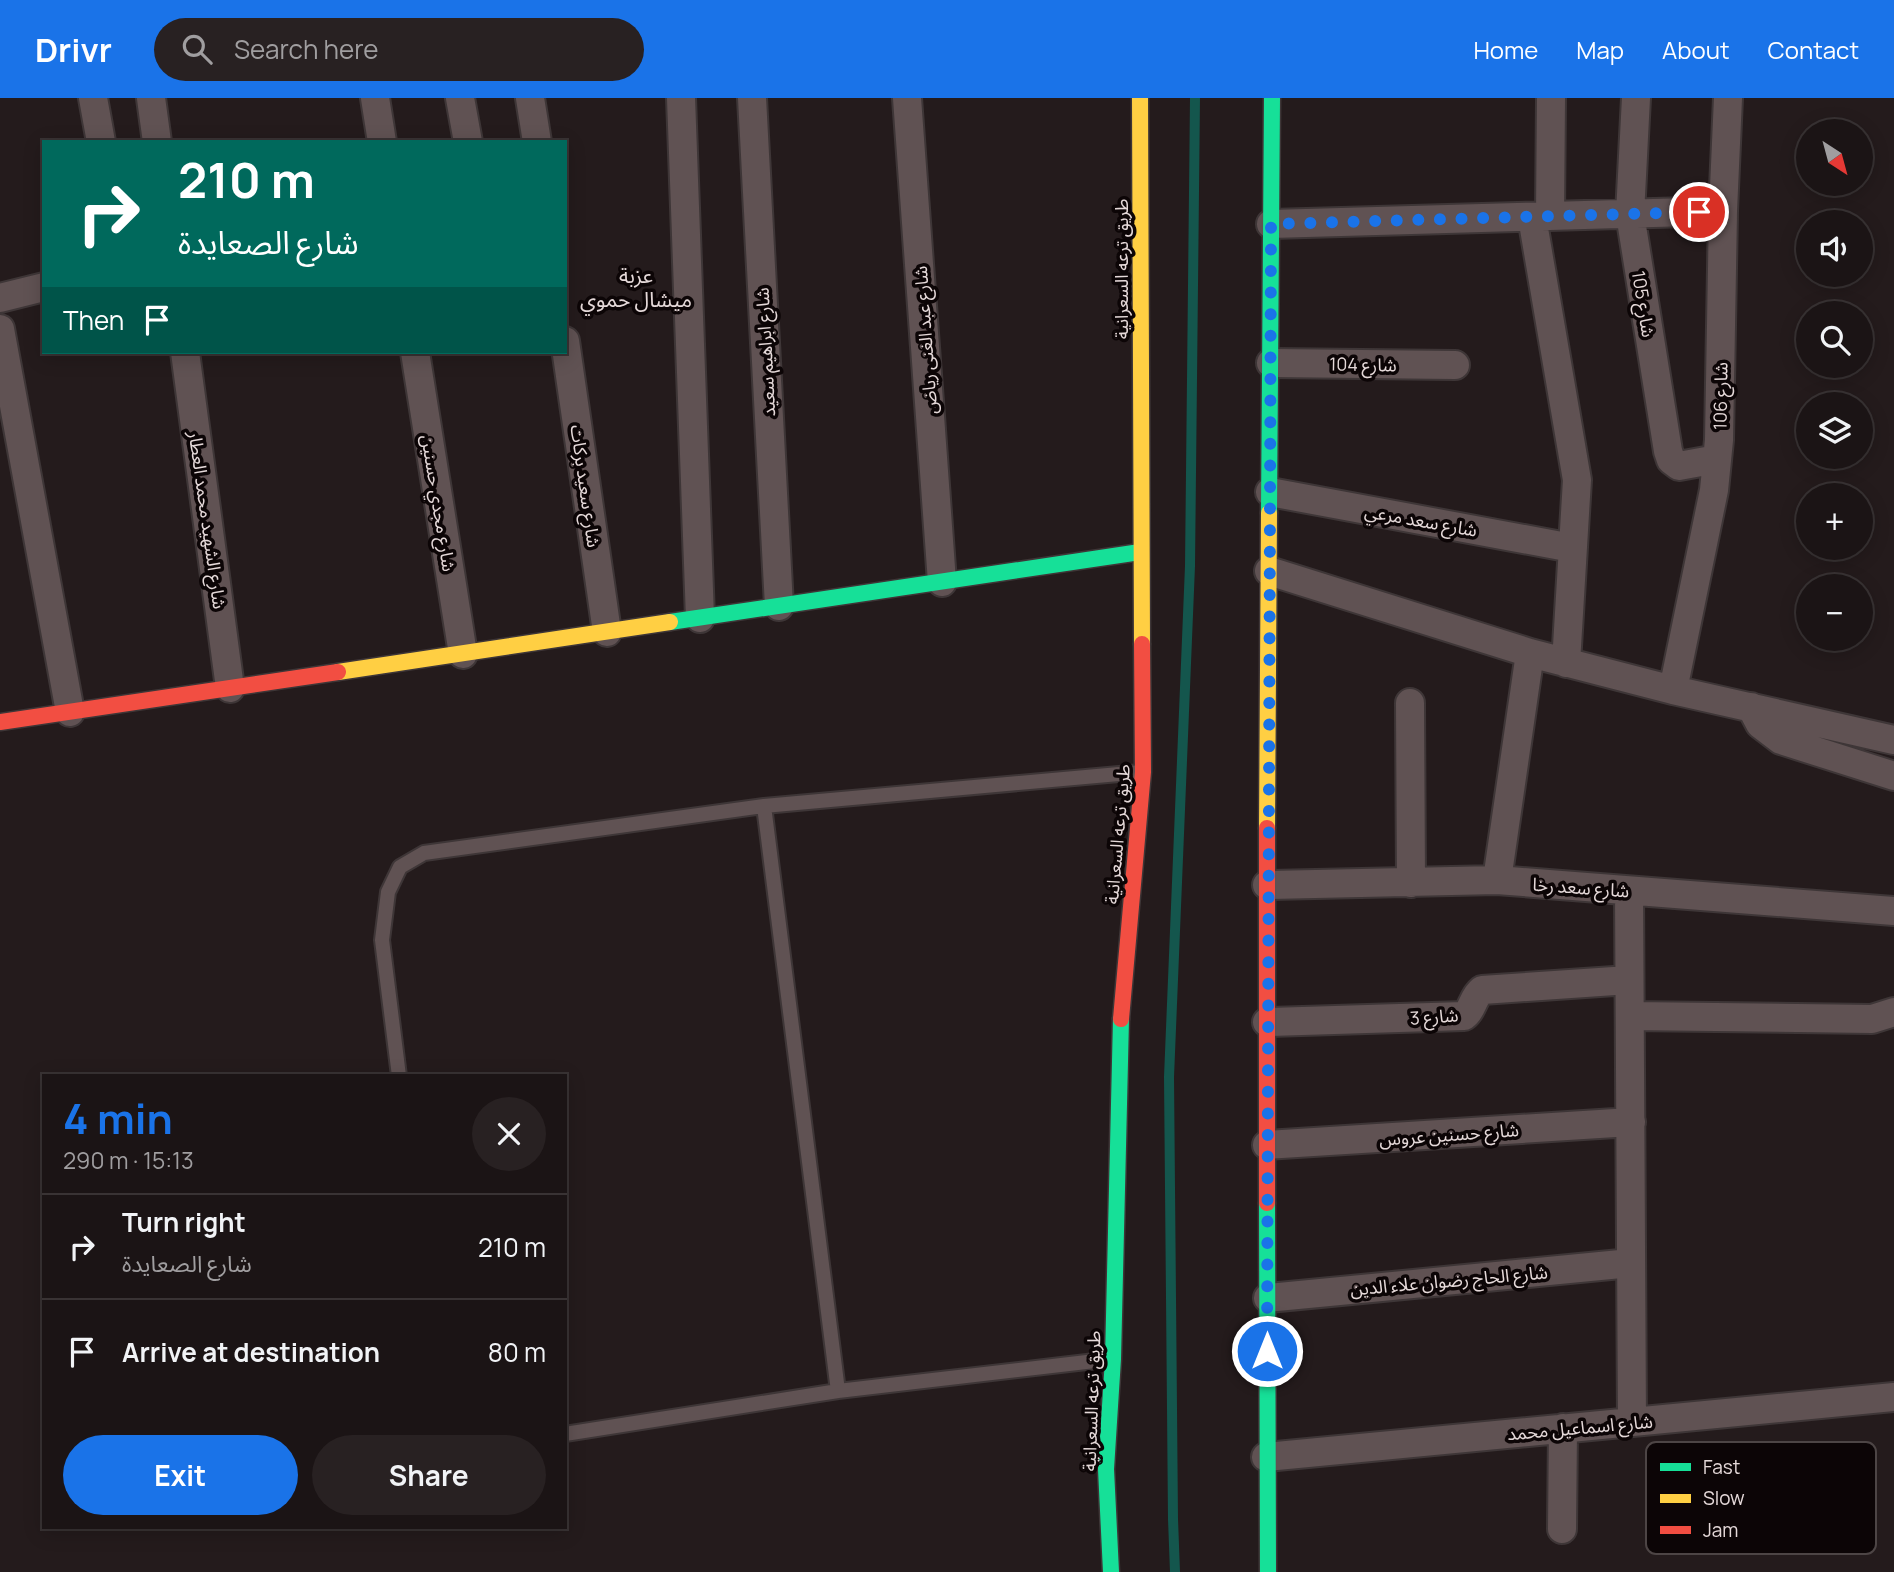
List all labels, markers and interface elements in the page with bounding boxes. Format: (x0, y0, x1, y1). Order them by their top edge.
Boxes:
search box (154, 18, 644, 81)
text: Drivr (35, 27, 112, 72)
icon: search (178, 30, 216, 68)
text: Search here (234, 31, 378, 67)
text: Home (1473, 33, 1538, 66)
text: Map (1576, 33, 1624, 66)
text: About (1662, 33, 1730, 66)
text: Contact (1768, 33, 1859, 66)
north arrow (1796, 119, 1872, 196)
map controls (1796, 119, 1873, 651)
text: 210 m (178, 146, 315, 213)
icon: right (63, 168, 154, 259)
pin (1669, 182, 1729, 242)
icon: arrive (1680, 193, 1718, 231)
street label: طريق ترعه السعرانية (1109, 199, 1133, 339)
button: sound (1796, 210, 1873, 287)
text: شارع الصعايدة (178, 220, 359, 264)
district label: عزبة ميشال حموي (580, 261, 692, 316)
street label: شارع عبد الغنى رياض (908, 265, 945, 415)
street label: شارع 105 (1624, 269, 1661, 339)
street label: شارع ابراهيم سعيد (750, 287, 783, 417)
icon: arrive (138, 301, 176, 339)
button: search (1796, 301, 1873, 378)
text: Then (63, 302, 124, 338)
street label: شارع 104 (1329, 351, 1397, 380)
street label: شارع 106 (1707, 362, 1736, 430)
button: layers (1796, 392, 1873, 469)
street label: شارع سعيد بركات (563, 423, 607, 549)
street label: شارع الشهيد محمد العطار (181, 428, 232, 611)
street label: شارع مجدي حسنين (413, 433, 462, 574)
button: + (1796, 483, 1873, 560)
street label: شارع سعد مرعي (1362, 498, 1479, 545)
button: − (1796, 574, 1873, 651)
street label: طريق ترعه السعرانية (1099, 763, 1135, 905)
street label: شارع سعد رخا (1532, 872, 1630, 905)
street label: شارع 3 (1409, 1002, 1459, 1033)
text: 4 min (63, 1089, 173, 1147)
button: close (472, 1097, 546, 1171)
street label: شارع حسنين عروس (1378, 1117, 1520, 1154)
text: 290 m · 15:13 (63, 1144, 194, 1176)
text: Turn right (122, 1204, 246, 1240)
icon: right (63, 1228, 101, 1266)
text: 210 m (478, 1229, 546, 1265)
text: شارع الصعايدة (122, 1247, 252, 1279)
street label: شارع الحاج رضوان علاء الدين (1349, 1259, 1549, 1304)
position arrow (1230, 1314, 1304, 1388)
street label: طريق ترعه السعرانية (1077, 1330, 1105, 1472)
icon: arrive (63, 1333, 101, 1371)
text: Arrive at destination (122, 1334, 380, 1370)
text: 80 m (488, 1334, 546, 1370)
street label: شارع اسماعيل محمد (1506, 1409, 1654, 1448)
button: Exit (63, 1435, 298, 1515)
button: Share (312, 1435, 546, 1515)
legend (1646, 1442, 1876, 1554)
text: Fast (1703, 1454, 1740, 1480)
text: Slow (1703, 1485, 1745, 1511)
text: Jam (1703, 1517, 1738, 1543)

